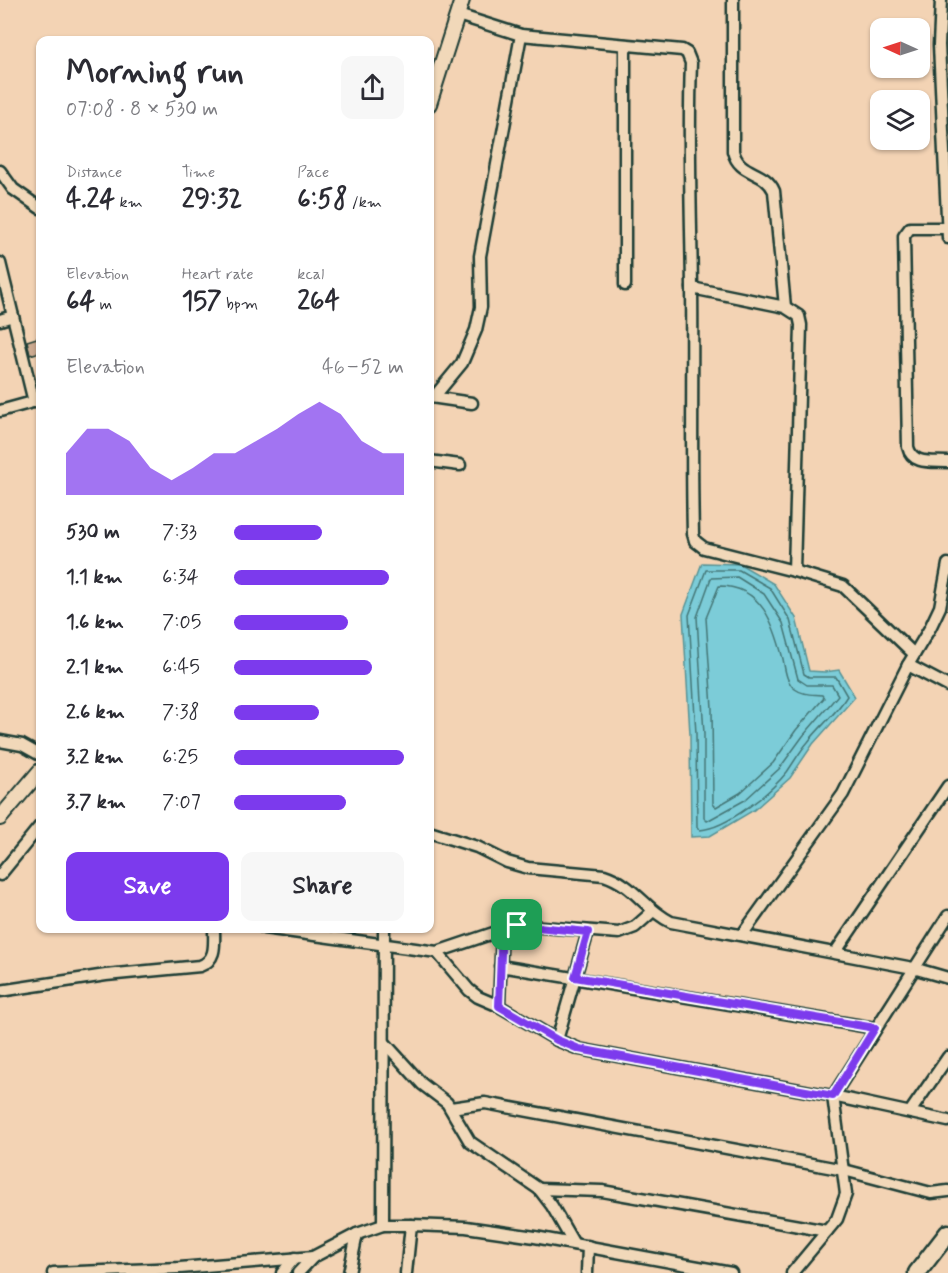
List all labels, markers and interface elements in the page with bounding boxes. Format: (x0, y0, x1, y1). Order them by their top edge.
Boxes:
north arrow (870, 18, 930, 78)
map controls (870, 18, 930, 150)
text: Morning run (66, 51, 244, 95)
button: share (341, 56, 404, 119)
button: layers (870, 90, 930, 150)
text: 07:08 · 8 × 530 m (66, 96, 218, 123)
text: Distance (66, 162, 122, 183)
text: Time (182, 162, 215, 183)
text: Pace (297, 162, 329, 183)
text: 4.24 (66, 183, 115, 217)
text: 29:32 (182, 183, 242, 217)
text: 6:58 (297, 183, 347, 217)
text: km (115, 192, 143, 213)
text: /km (347, 192, 382, 213)
text: Elevation (66, 264, 129, 285)
text: Heart rate (182, 264, 254, 285)
text: kcal (297, 264, 324, 285)
text: 64 (66, 285, 95, 319)
text: 157 (182, 285, 222, 319)
text: 264 (297, 285, 340, 319)
text: m (95, 294, 112, 315)
text: bpm (222, 294, 258, 315)
text: Elevation (66, 354, 145, 381)
text: 46–52 m (322, 354, 404, 381)
text: 530 m (66, 519, 120, 546)
text: 7:33 (162, 519, 197, 546)
text: 1.1 km (66, 564, 123, 591)
text: 6:34 (162, 564, 199, 591)
text: 1.6 km (66, 609, 124, 636)
text: 7:05 (162, 609, 201, 636)
text: 2.1 km (66, 654, 123, 681)
text: 6:45 (162, 654, 200, 681)
text: 2.6 km (66, 699, 125, 726)
text: 7:38 (162, 699, 199, 726)
text: 3.2 km (66, 744, 124, 771)
text: 6:25 (162, 744, 198, 771)
text: 3.7 km (66, 789, 126, 816)
text: 7:07 (162, 789, 201, 816)
button: Save (66, 852, 229, 921)
button: Share (241, 852, 404, 921)
pin (491, 899, 542, 950)
icon: arrive (500, 908, 533, 941)

